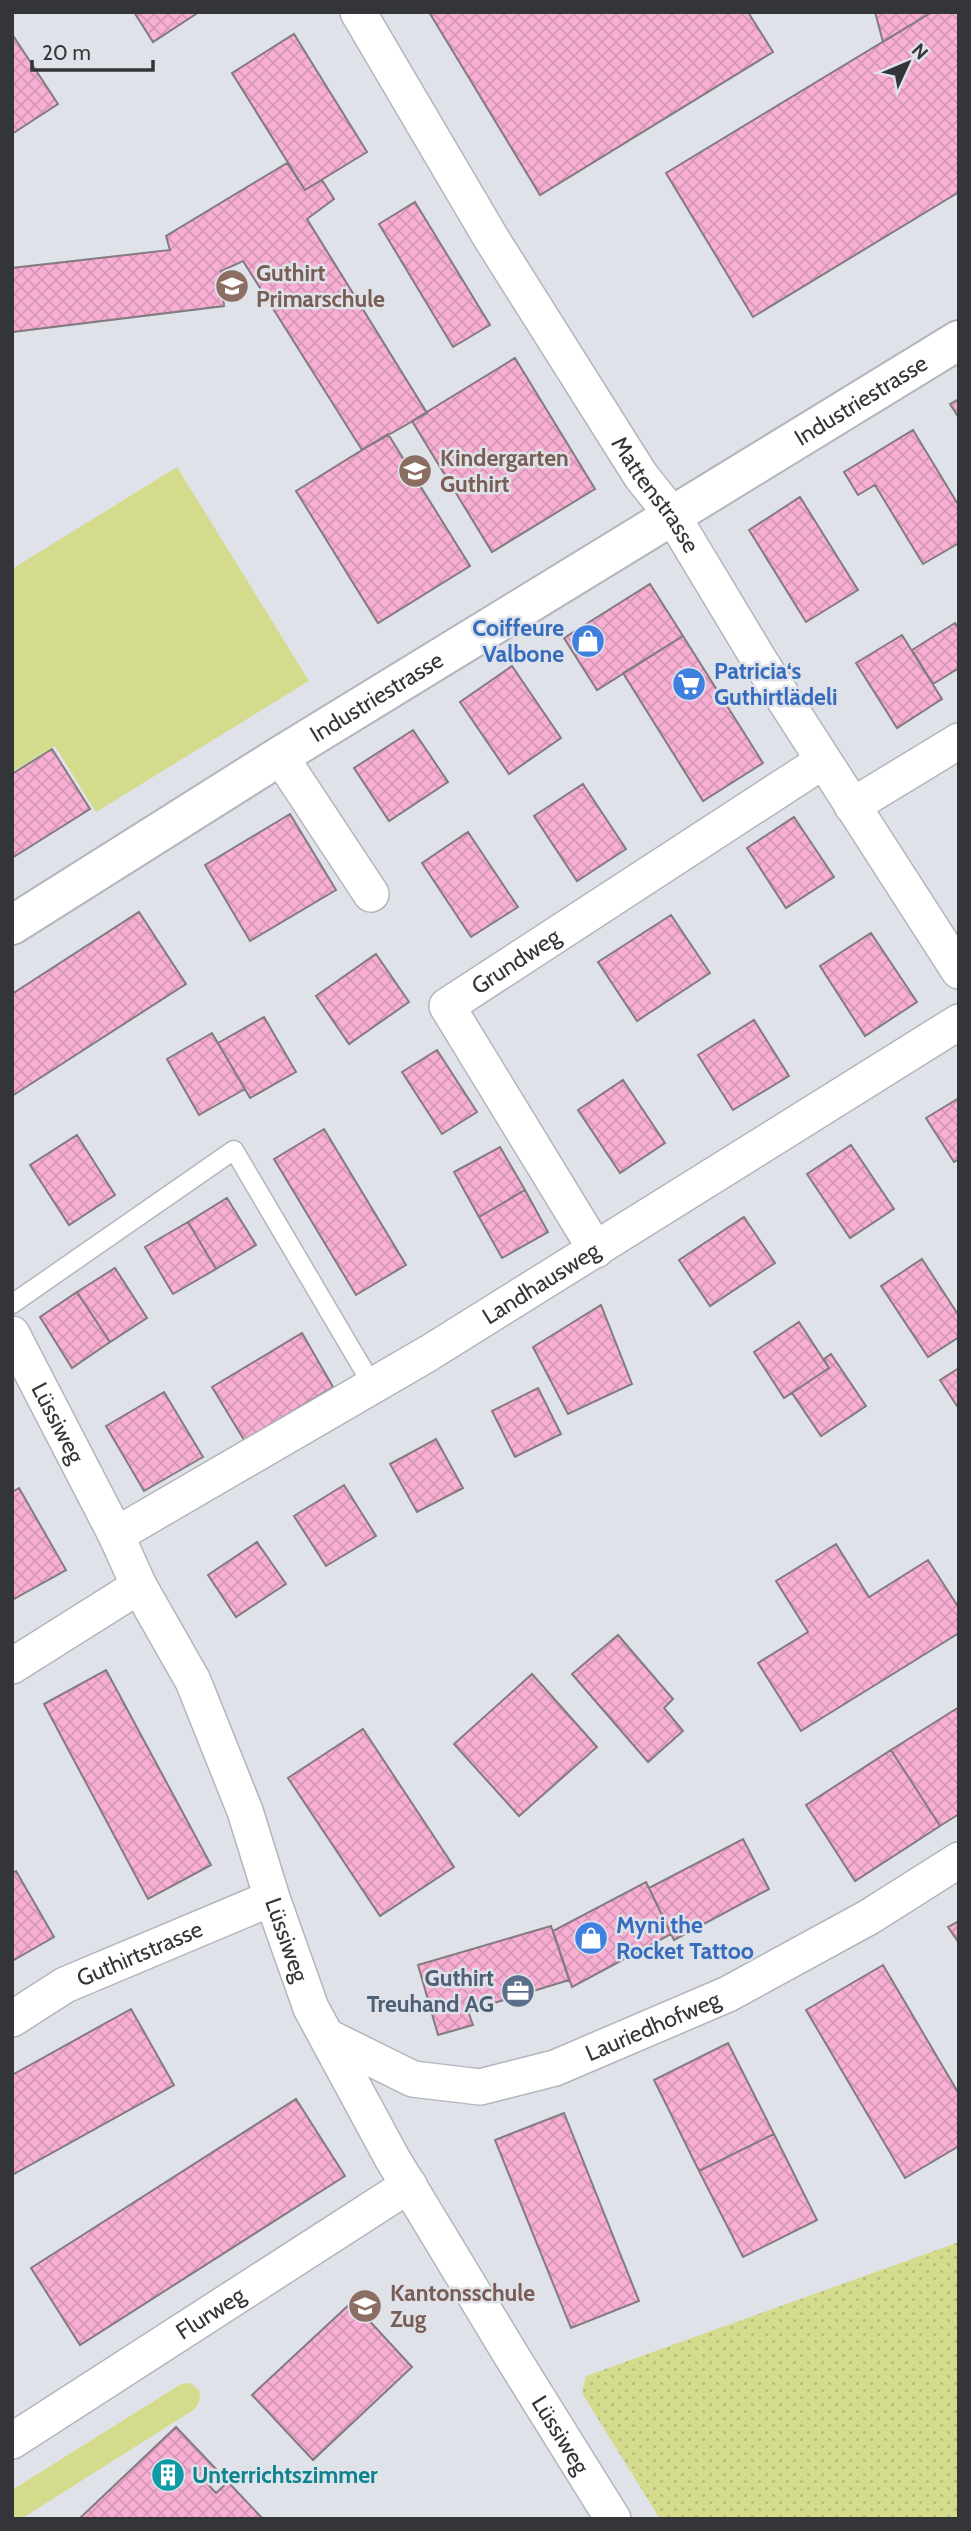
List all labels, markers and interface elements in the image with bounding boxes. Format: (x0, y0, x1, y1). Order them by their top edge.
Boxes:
scale bar (32, 28, 152, 72)
north arrow (873, 28, 943, 98)
text: N (907, 39, 933, 64)
text: 20 m (42, 40, 91, 65)
place label: Guthirt Primarschule (256, 259, 385, 313)
school or university icon: Guthirt Primarschule (213, 267, 251, 305)
street label: Industriestrasse (789, 349, 933, 452)
street label: Mattenstrasse (605, 431, 705, 558)
place label: Kindergarten Guthirt (440, 444, 569, 498)
school or university icon: Kindergarten Guthirt (396, 452, 434, 490)
place label: Coiffeure Valbone (472, 614, 564, 668)
shop icon: Coiffeure Valbone (569, 622, 607, 660)
street label: Industriestrasse (305, 645, 448, 748)
place label: Patricia‘s Guthirtlädeli (714, 657, 837, 711)
supermarket icon: Patricia‘s Guthirtlädeli (670, 665, 708, 703)
street label: Grundweg (466, 922, 566, 1000)
street label: Landhausweg (477, 1236, 605, 1330)
street label: Lüssiweg (25, 1378, 91, 1468)
street label: Lüssiweg (259, 1894, 315, 1986)
place label: Myni the Rocket Tattoo (616, 1911, 754, 1965)
street label: Guthirtstrasse (73, 1915, 207, 1992)
shop icon: Myni the Rocket Tattoo (572, 1919, 610, 1957)
place label: Guthirt Treuhand AG (367, 1964, 494, 2018)
office icon: Guthirt Treuhand AG (499, 1972, 537, 2010)
street label: Lauriedhofweg (581, 1985, 725, 2067)
place label: Kantonsschule Zug (390, 2279, 535, 2333)
street label: Flurweg (171, 2280, 251, 2346)
school or university icon: Kantonsschule Zug (346, 2287, 384, 2325)
street label: Lüssiweg (526, 2390, 596, 2480)
building icon: Unterrichtszimmer (149, 2456, 187, 2494)
place label: Unterrichtszimmer (192, 2461, 378, 2489)

